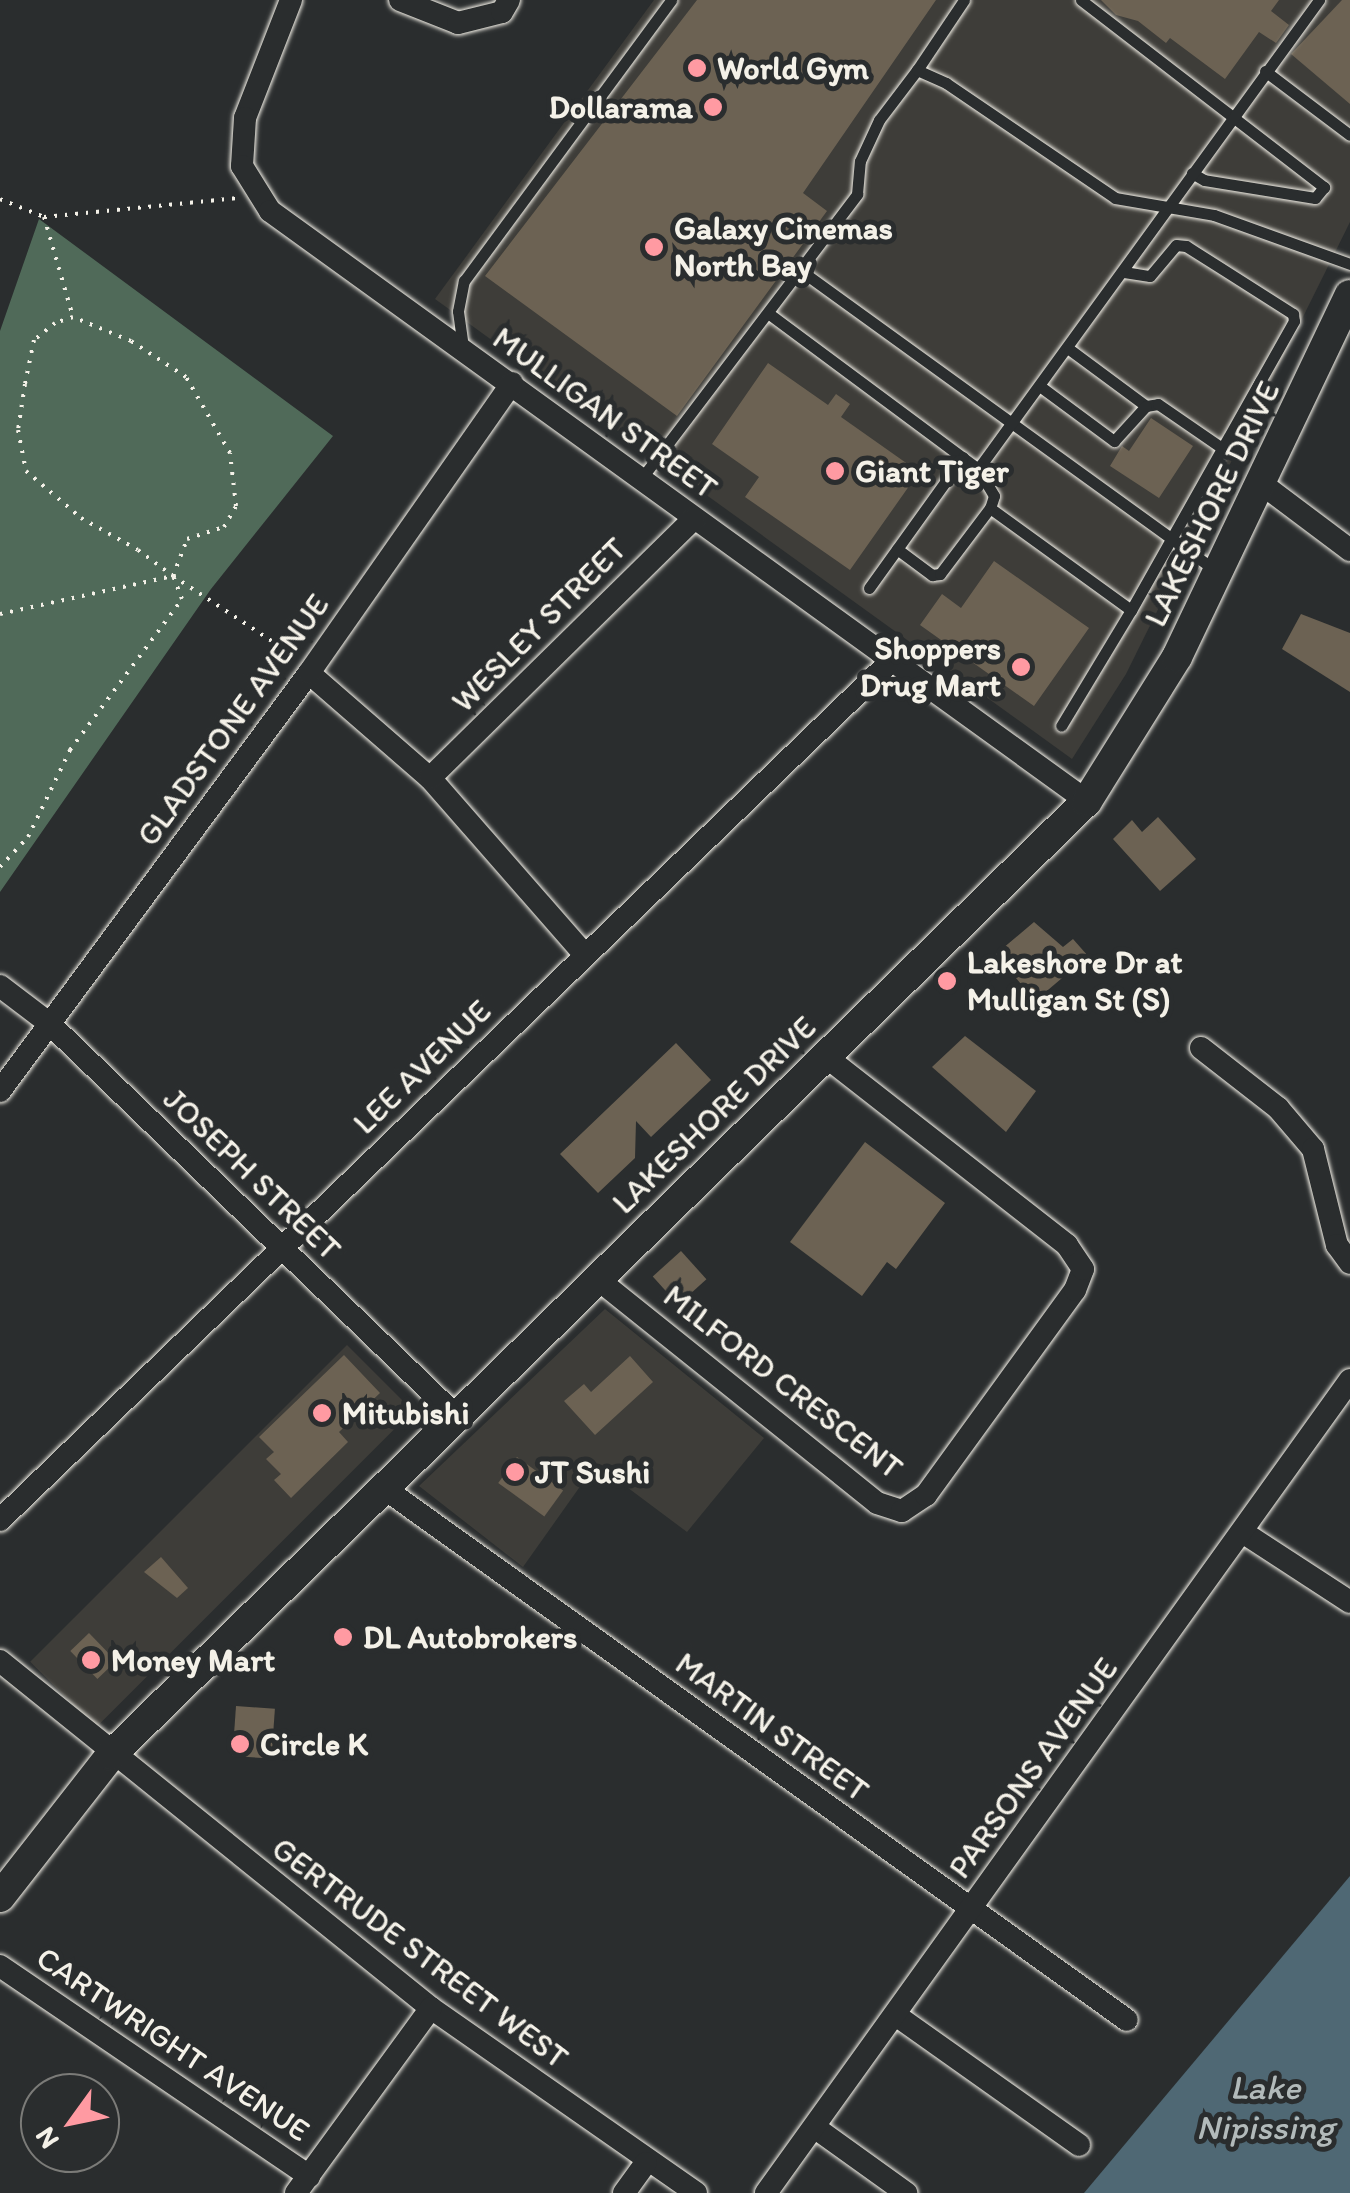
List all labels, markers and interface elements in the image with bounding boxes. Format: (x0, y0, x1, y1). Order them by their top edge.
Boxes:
place label: World Gym (717, 49, 869, 87)
marker: World Gym (686, 57, 708, 79)
place label: Dollarama (549, 88, 693, 126)
marker: Dollarama (702, 96, 724, 118)
place label: Galaxy Cinemas North Bay (674, 210, 894, 285)
marker: Galaxy Cinemas North Bay (643, 236, 665, 258)
street label: MULLIGAN STREET (485, 319, 725, 507)
street label: LAKESHORE DRIVE (1135, 373, 1289, 635)
place label: Giant Tiger (855, 452, 1008, 490)
marker: Giant Tiger (824, 460, 846, 482)
street label: WESLEY STREET (444, 530, 634, 720)
street label: GLADSTONE AVENUE (129, 587, 337, 853)
place label: Shoppers Drug Mart (859, 630, 1001, 705)
marker: Shoppers Drug Mart (1010, 656, 1032, 678)
place label: Lakeshore Dr at Mulligan St (S) (967, 944, 1184, 1019)
marker: Lakeshore Dr at Mulligan St (S) (936, 970, 958, 992)
street label: LEE AVENUE (346, 992, 498, 1142)
street label: LAKESHORE DRIVE (603, 1007, 825, 1223)
street label: JOSEPH STREET (155, 1080, 349, 1268)
street label: MILFORD CRESCENT (656, 1277, 910, 1487)
place label: Mitubishi (342, 1394, 469, 1432)
marker: Mitubishi (311, 1402, 333, 1424)
place label: JT Sushi (535, 1453, 650, 1491)
marker: JT Sushi (504, 1461, 526, 1483)
place label: DL Autobrokers (363, 1618, 577, 1656)
marker: DL Autobrokers (332, 1626, 354, 1648)
place label: Money Mart (111, 1641, 275, 1679)
street label: MARTIN STREET (668, 1644, 876, 1810)
marker: Money Mart (80, 1649, 102, 1671)
street label: PARSONS AVENUE (940, 1651, 1126, 1885)
place label: Circle K (260, 1725, 368, 1763)
marker: Circle K (229, 1733, 251, 1755)
street label: GERTRUDE STREET WEST (264, 1829, 576, 2077)
street label: CARTWRIGHT AVENUE (29, 1939, 317, 2149)
water label: Lake Nipissing (1196, 2066, 1334, 2148)
north arrow (20, 2073, 120, 2173)

